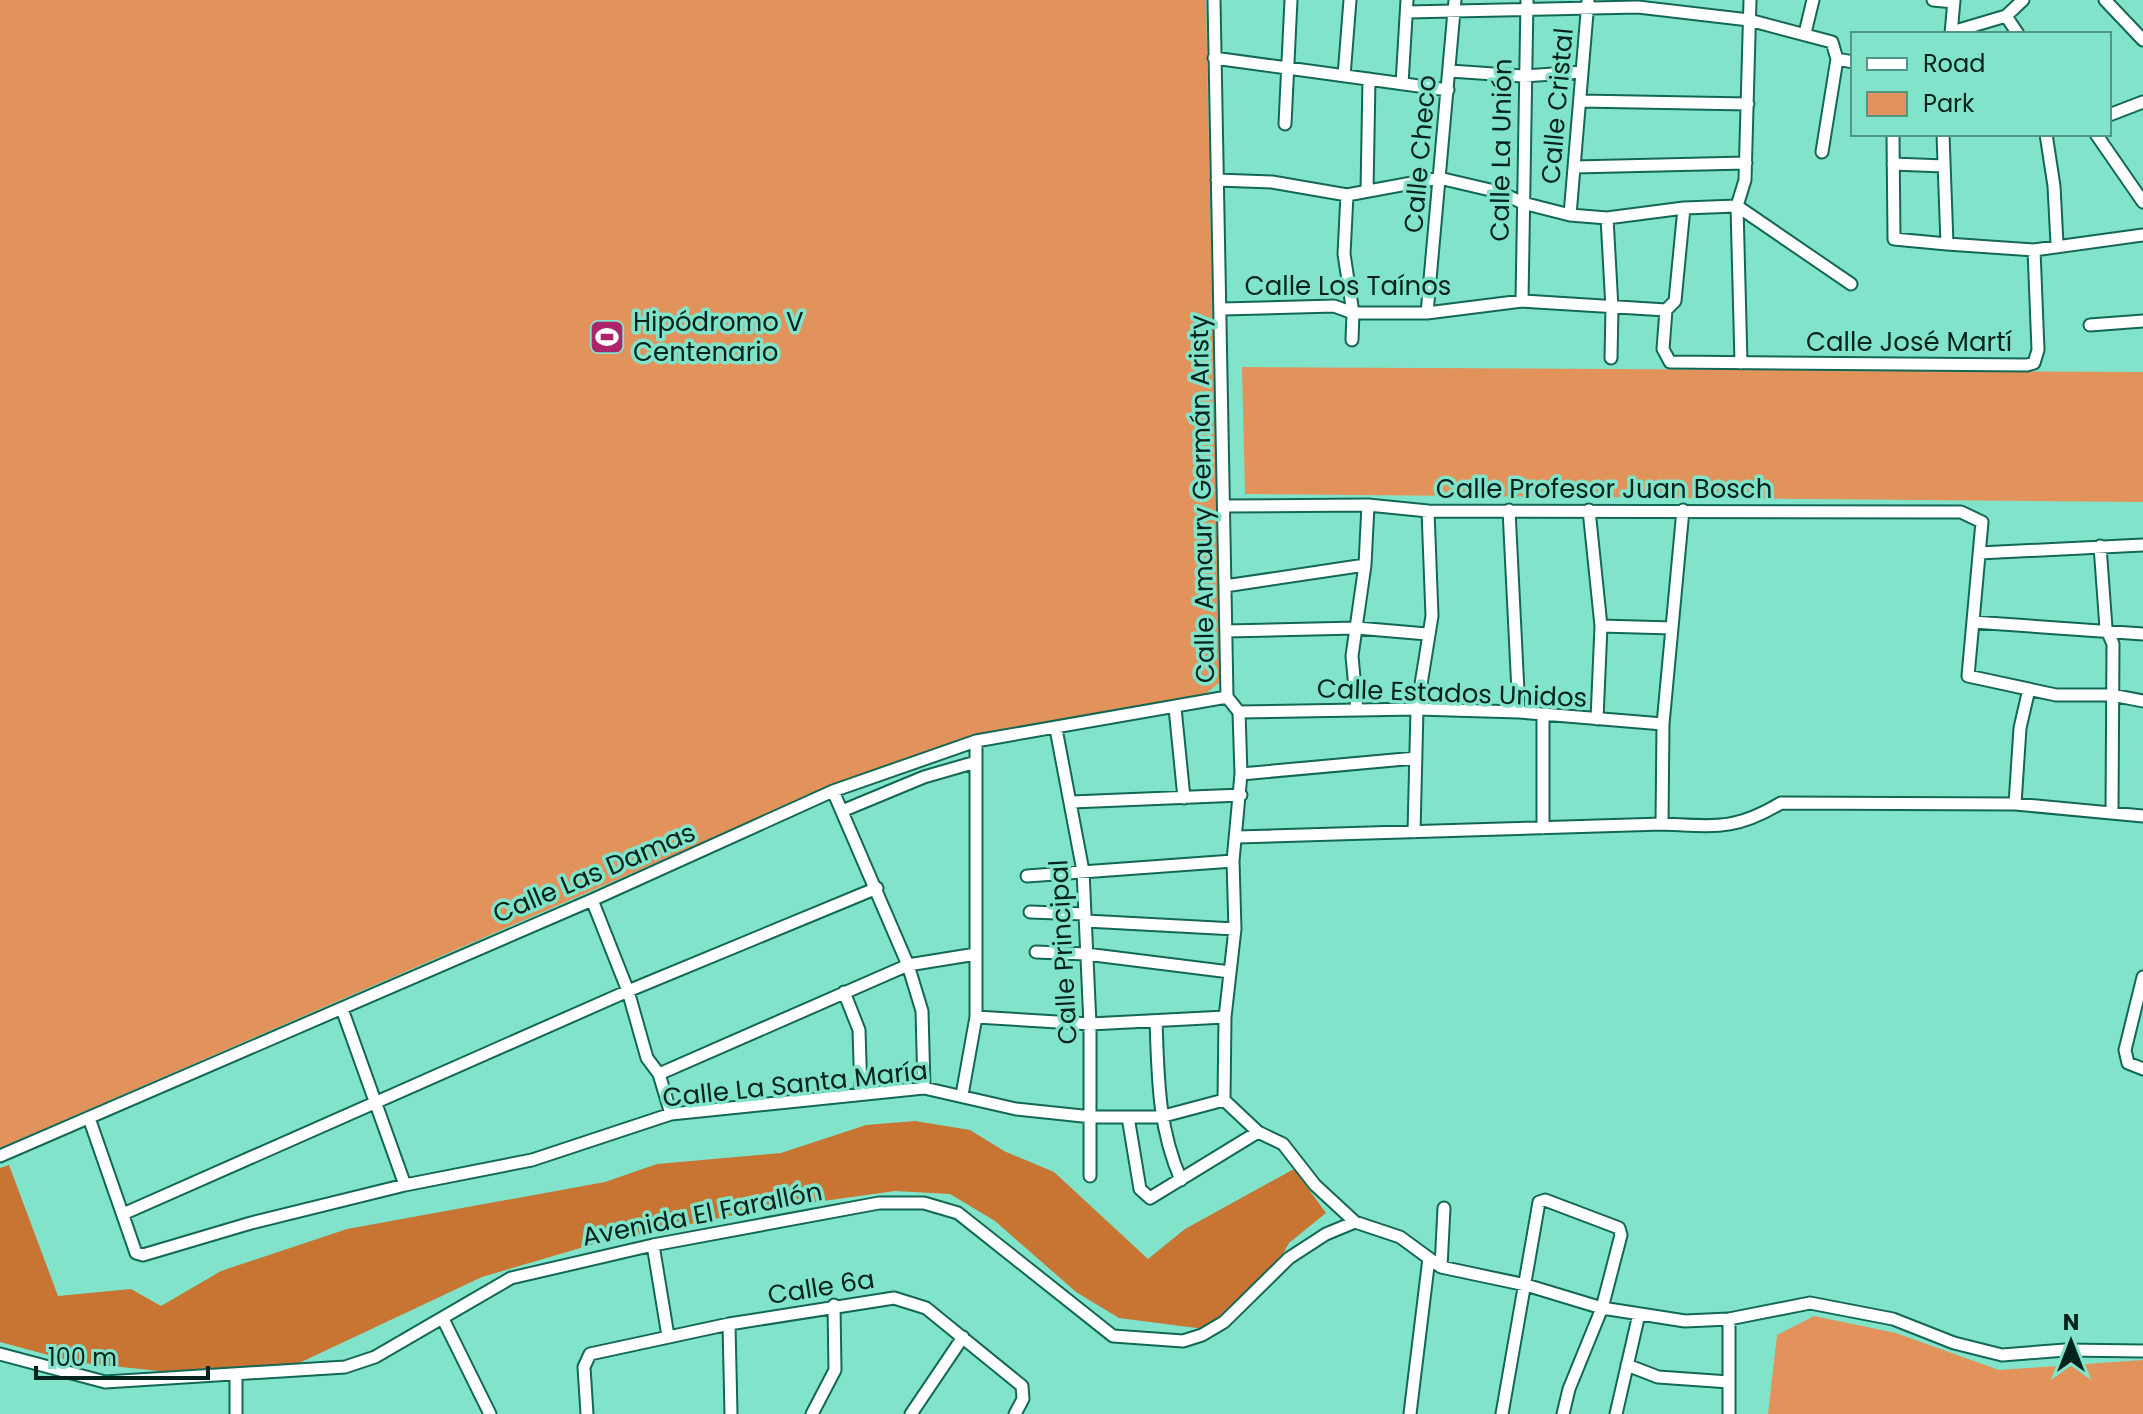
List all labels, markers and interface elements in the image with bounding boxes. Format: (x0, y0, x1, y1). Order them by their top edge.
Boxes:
street label: Calle Cristal (1532, 26, 1582, 186)
legend (1851, 32, 2111, 136)
text: Road (1923, 47, 1985, 80)
street label: Calle La Unión (1481, 58, 1521, 242)
street label: Calle Checo (1395, 73, 1445, 235)
text: Park (1923, 87, 1975, 120)
street label: Calle Los Taínos (1245, 268, 1451, 304)
place label: Hipódromo V Centenario (633, 304, 803, 370)
street label: Calle Amaury Germán Aristy (1181, 314, 1223, 684)
sports icon: Hipódromo V Centenario (588, 318, 626, 356)
street label: Calle José Martí (1806, 324, 2012, 360)
street label: Calle Profesor Juan Bosch (1436, 471, 1772, 507)
street label: Calle Estados Unidos (1316, 670, 1588, 716)
street label: Calle Las Damas (487, 814, 701, 932)
street label: Calle Principal (1040, 859, 1086, 1045)
street label: Calle La Santa María (661, 1052, 929, 1116)
street label: Avenida El Farallón (579, 1173, 825, 1255)
street label: Calle 6a (765, 1261, 877, 1313)
north arrow (2031, 1302, 2111, 1382)
text: N (2063, 1307, 2079, 1338)
scale bar (36, 1330, 208, 1380)
text: 100 m (48, 1341, 117, 1374)

